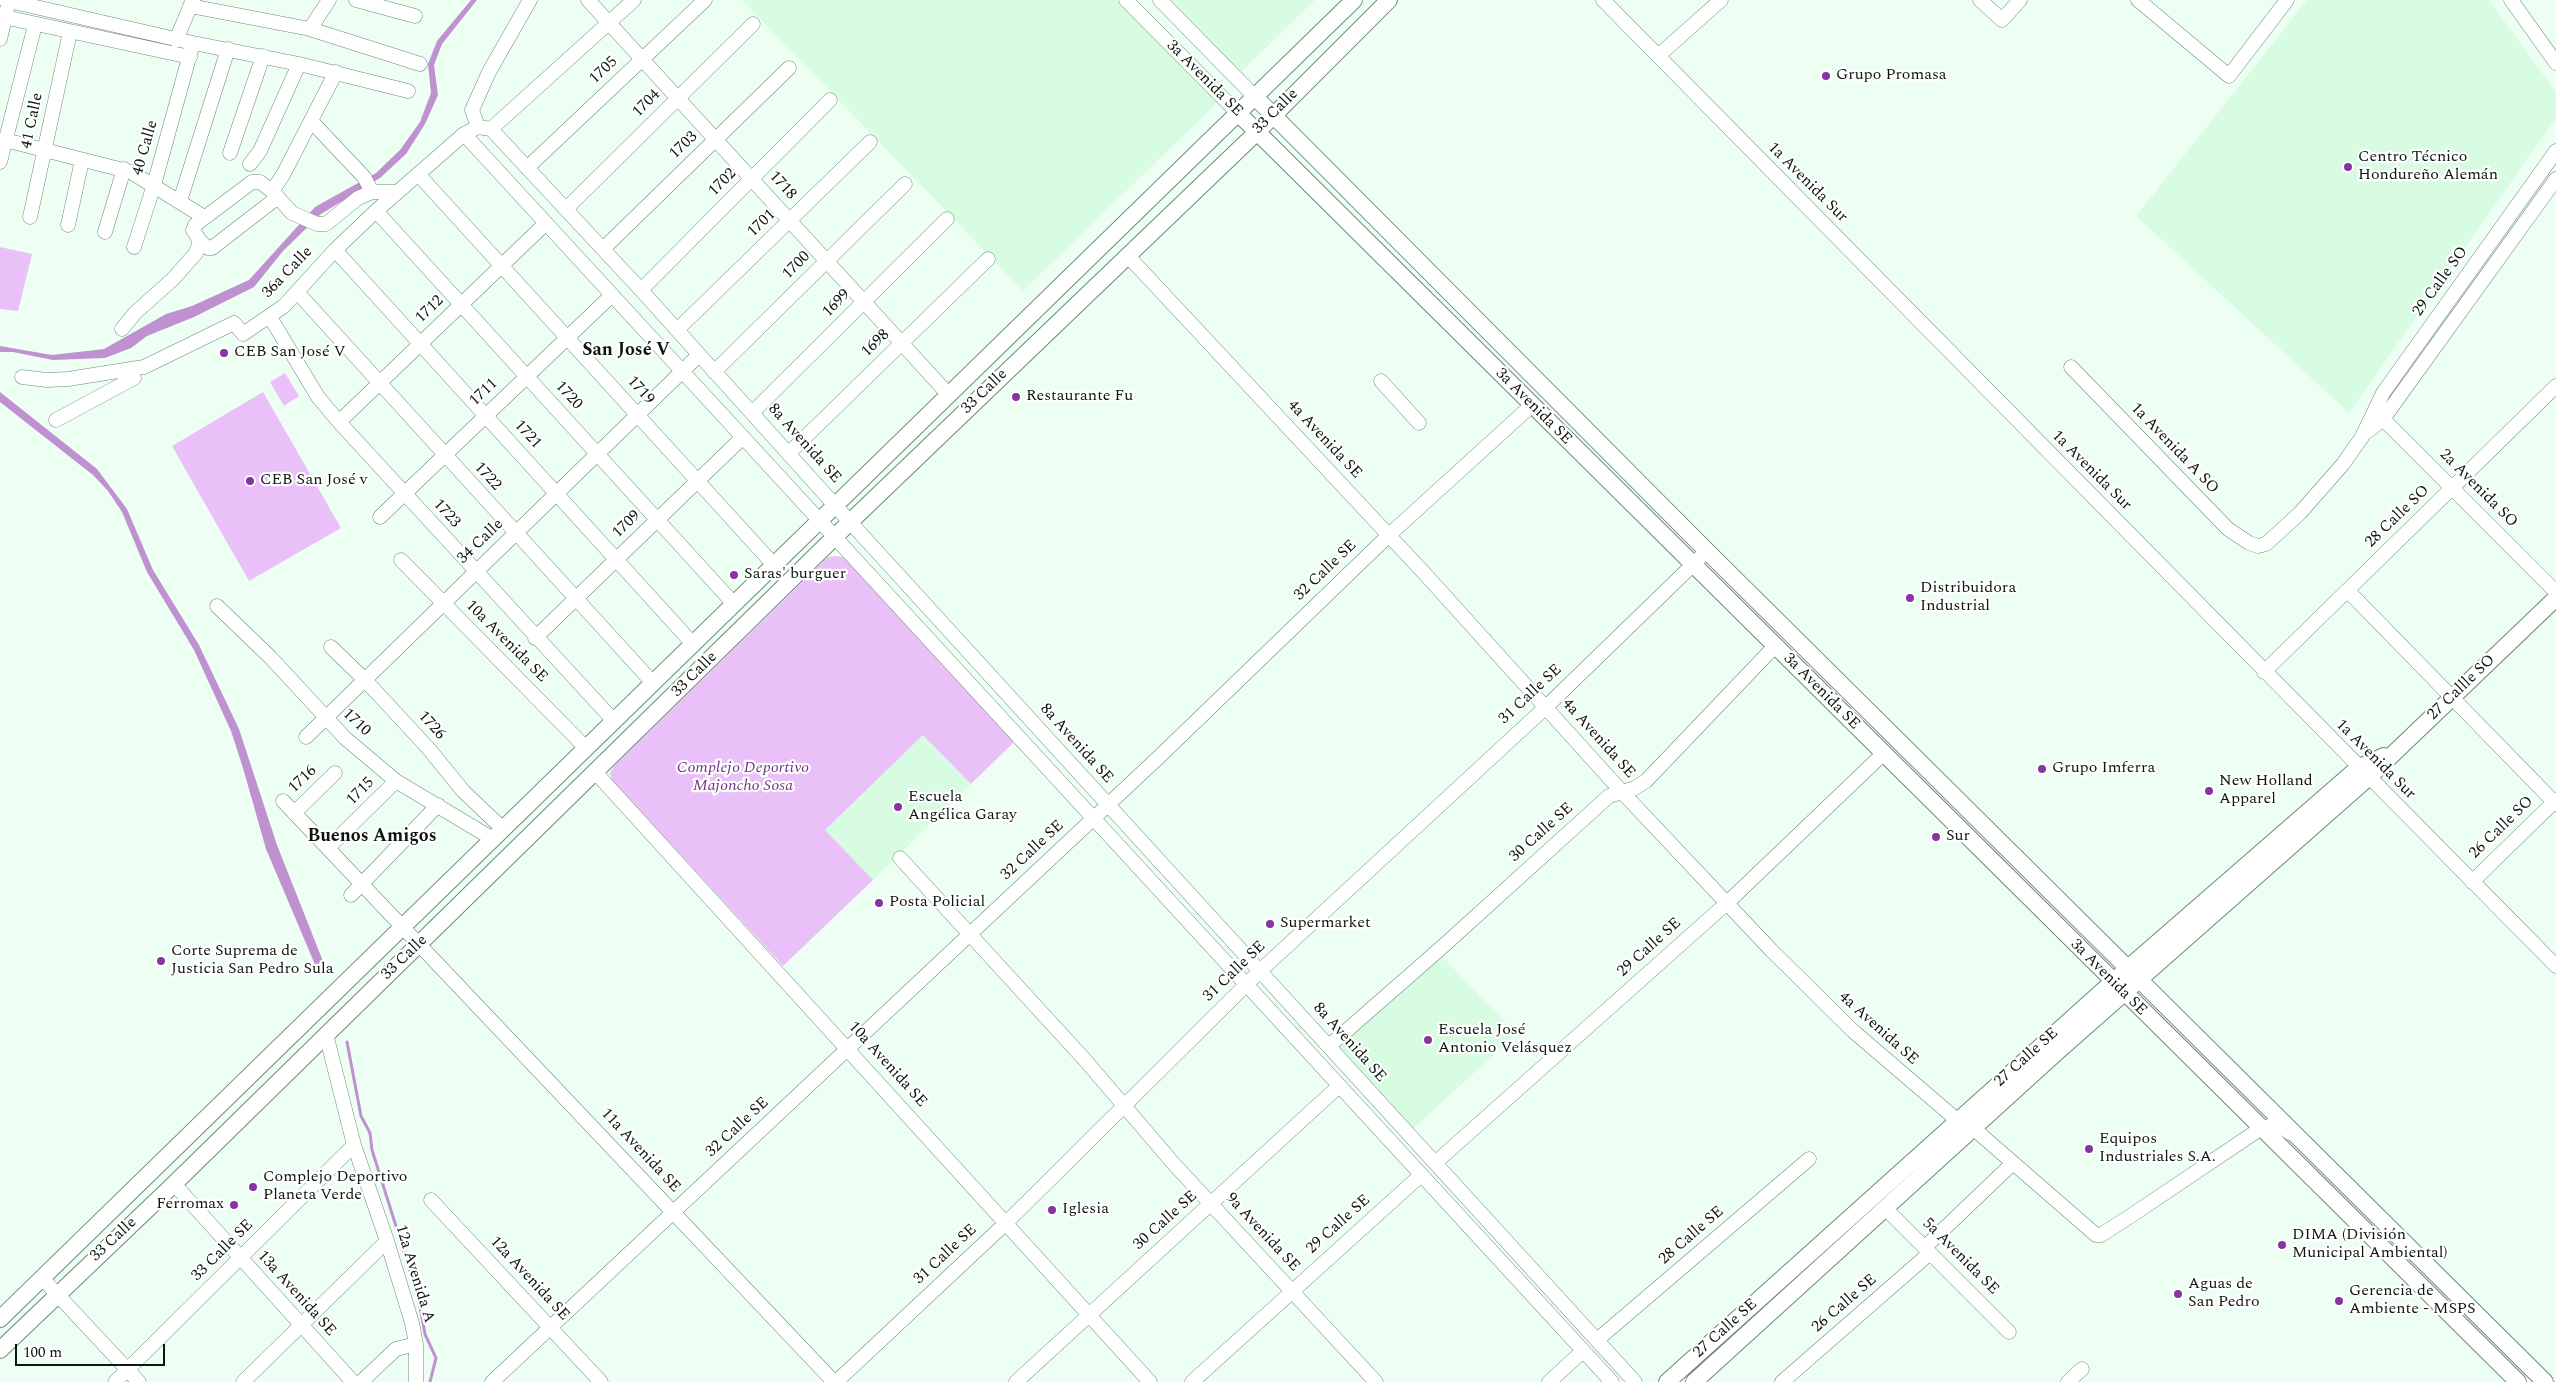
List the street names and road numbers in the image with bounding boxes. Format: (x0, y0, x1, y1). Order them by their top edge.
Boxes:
street label: 3a Avenida SE (1162, 37, 1246, 121)
street label: 1705 (586, 53, 622, 89)
street label: 33 Calle (1249, 85, 1303, 139)
street label: 1704 (629, 86, 665, 122)
street label: 41 Calle (18, 91, 48, 151)
street label: 40 Calle (129, 118, 163, 178)
street label: 1703 (666, 128, 702, 164)
street label: 1a Avenida Sur (1763, 139, 1851, 227)
street label: 1702 (705, 165, 741, 201)
street label: 1718 (764, 168, 800, 204)
street label: 1701 (744, 206, 780, 242)
street label: 36a Calle (259, 243, 317, 303)
street label: 29 Calle SO (2409, 243, 2473, 321)
street label: 1700 (779, 248, 815, 284)
street label: 1699 (819, 286, 855, 322)
street label: 1712 (412, 292, 448, 328)
street label: 1698 (858, 326, 894, 362)
street label: 33 Calle (958, 365, 1012, 419)
street label: 3a Avenida SE (1491, 365, 1575, 449)
street label: 1719 (622, 373, 658, 409)
street label: 1711 (466, 375, 502, 411)
street label: 1720 (550, 378, 586, 414)
street label: 4a Avenida SE (1283, 397, 1365, 483)
street label: 8a Avenida SE (763, 400, 845, 488)
street label: 1a Avenida A SO (2126, 400, 2222, 498)
street label: 1721 (509, 417, 545, 453)
street label: 1a Avenida Sur (2047, 427, 2135, 515)
street label: 2a Avenida SO (2435, 446, 2521, 532)
street label: 1722 (469, 459, 505, 495)
street label: 28 Calle SO (2362, 482, 2434, 552)
street label: 1723 (428, 496, 464, 532)
street label: 1709 (609, 507, 645, 543)
street label: 34 Calle (454, 515, 508, 569)
street label: 32 Calle SE (1291, 537, 1361, 605)
street label: 10a Avenida SE (461, 597, 551, 687)
street label: 33 Calle (668, 648, 722, 702)
street label: 3a Avenida SE (1779, 650, 1863, 734)
street label: 27 Callle SO (2424, 651, 2500, 725)
street label: 31 Calle SE (1495, 661, 1567, 729)
street label: 4a Avenida SE (1557, 695, 1639, 783)
street label: 8a Avenida SE (1035, 700, 1117, 788)
street label: 1710 (338, 705, 374, 741)
street label: 1726 (413, 708, 449, 744)
street label: 1a Avenida Sur (2331, 716, 2419, 804)
street label: 1716 (285, 762, 321, 798)
street label: 1715 (343, 774, 379, 810)
street label: 26 Calle SO (2466, 793, 2538, 863)
street label: 30 Calle SE (1506, 799, 1578, 867)
street label: 32 Calle SE (997, 817, 1069, 885)
street label: 29 Calle SE (1614, 914, 1686, 982)
street label: 33 Calle (378, 931, 432, 985)
street label: 3a Avenida SE (2066, 936, 2150, 1020)
street label: 31 Calle SE (1200, 938, 1270, 1006)
street label: 4a Avenida SE (1834, 988, 1922, 1070)
street label: 8a Avenida SE (1308, 999, 1390, 1087)
street label: 10a Avenida SE (844, 1018, 930, 1112)
street label: 27 Calle SE (1991, 1024, 2063, 1092)
street label: 32 Calle SE (702, 1094, 774, 1162)
street label: 11a Avenida SE (596, 1105, 684, 1197)
street label: 30 Calle SE (1130, 1187, 1202, 1255)
street label: 9a Avenida SE (1221, 1190, 1303, 1276)
street label: 29 Calle SE (1303, 1191, 1375, 1259)
street label: 28 Calle SE (1656, 1203, 1728, 1269)
street label: 33 Calle (87, 1214, 141, 1266)
street label: 5a Avenida SE (1918, 1215, 2002, 1299)
street label: 33 Calle SE (188, 1216, 258, 1286)
street label: 31 Calle SE (910, 1221, 982, 1289)
street label: 12a Avenida A (390, 1223, 438, 1325)
street label: 12a Avenida SE (485, 1233, 573, 1325)
street label: 13a Avenida SE (253, 1247, 339, 1341)
street label: 26 Calle SE (1809, 1271, 1881, 1337)
street label: 27 Calle SE (1690, 1295, 1762, 1363)

